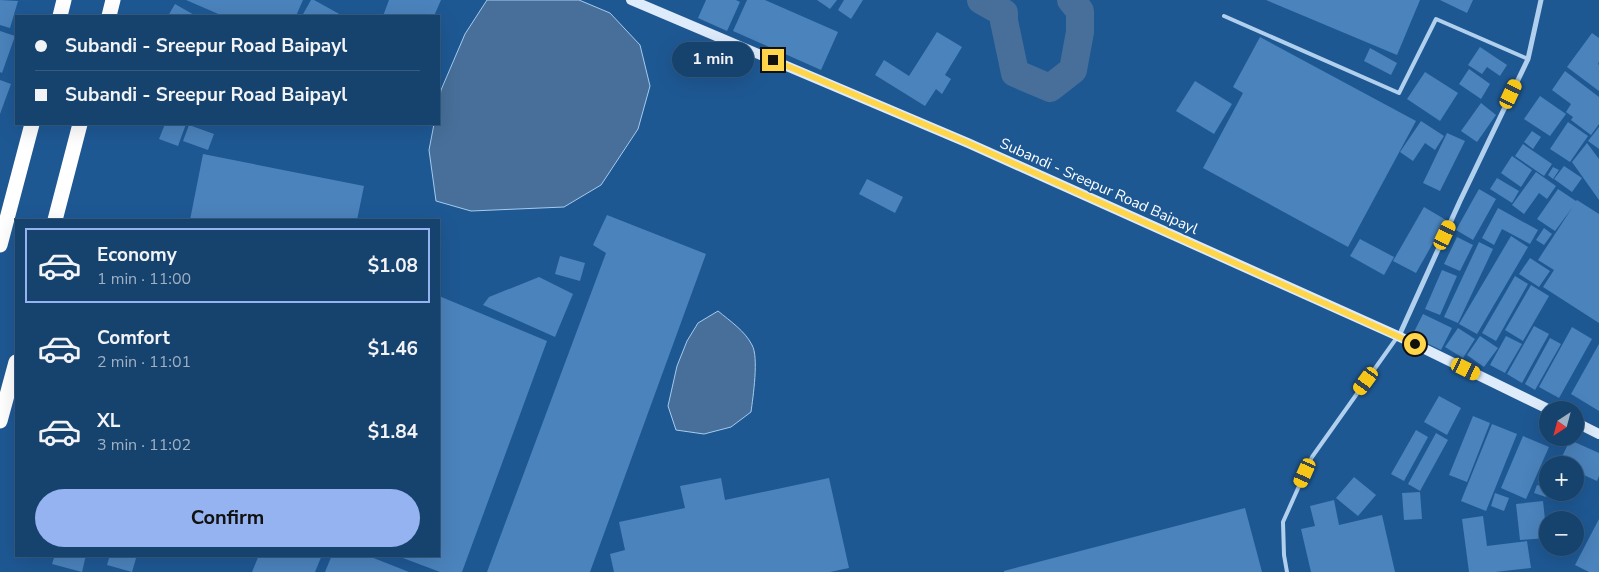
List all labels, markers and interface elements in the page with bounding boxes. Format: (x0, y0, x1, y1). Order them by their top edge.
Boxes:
text: Subandi - Sreepur Road Baipayl (65, 33, 347, 59)
callout: 1 min (673, 42, 756, 78)
text: 1 min (692, 48, 734, 70)
route end (762, 49, 784, 71)
car (1497, 77, 1524, 111)
text: Subandi - Sreepur Road Baipayl (65, 82, 347, 108)
street label: Subandi - Sreepur Road Baipayl (997, 133, 1202, 239)
car (1431, 218, 1458, 252)
text: Economy (97, 242, 177, 268)
icon: car (37, 243, 82, 288)
text: $1.08 (368, 253, 418, 279)
text: 1 min · 11:00 (97, 268, 191, 290)
text: Comfort (97, 325, 170, 351)
icon: car (37, 326, 82, 371)
route start (1404, 333, 1426, 355)
text: $1.46 (368, 336, 418, 362)
text: 2 min · 11:01 (97, 351, 191, 373)
car (1449, 356, 1482, 382)
car (1351, 364, 1380, 398)
north arrow (1539, 401, 1584, 446)
map controls (1539, 401, 1584, 556)
text: XL (97, 408, 120, 434)
icon: car (37, 409, 82, 454)
text: $1.84 (368, 419, 418, 445)
text: 3 min · 11:02 (97, 434, 191, 456)
car (1292, 456, 1317, 490)
button: + (1539, 456, 1584, 501)
button: Confirm (35, 489, 420, 547)
button: − (1539, 511, 1584, 556)

